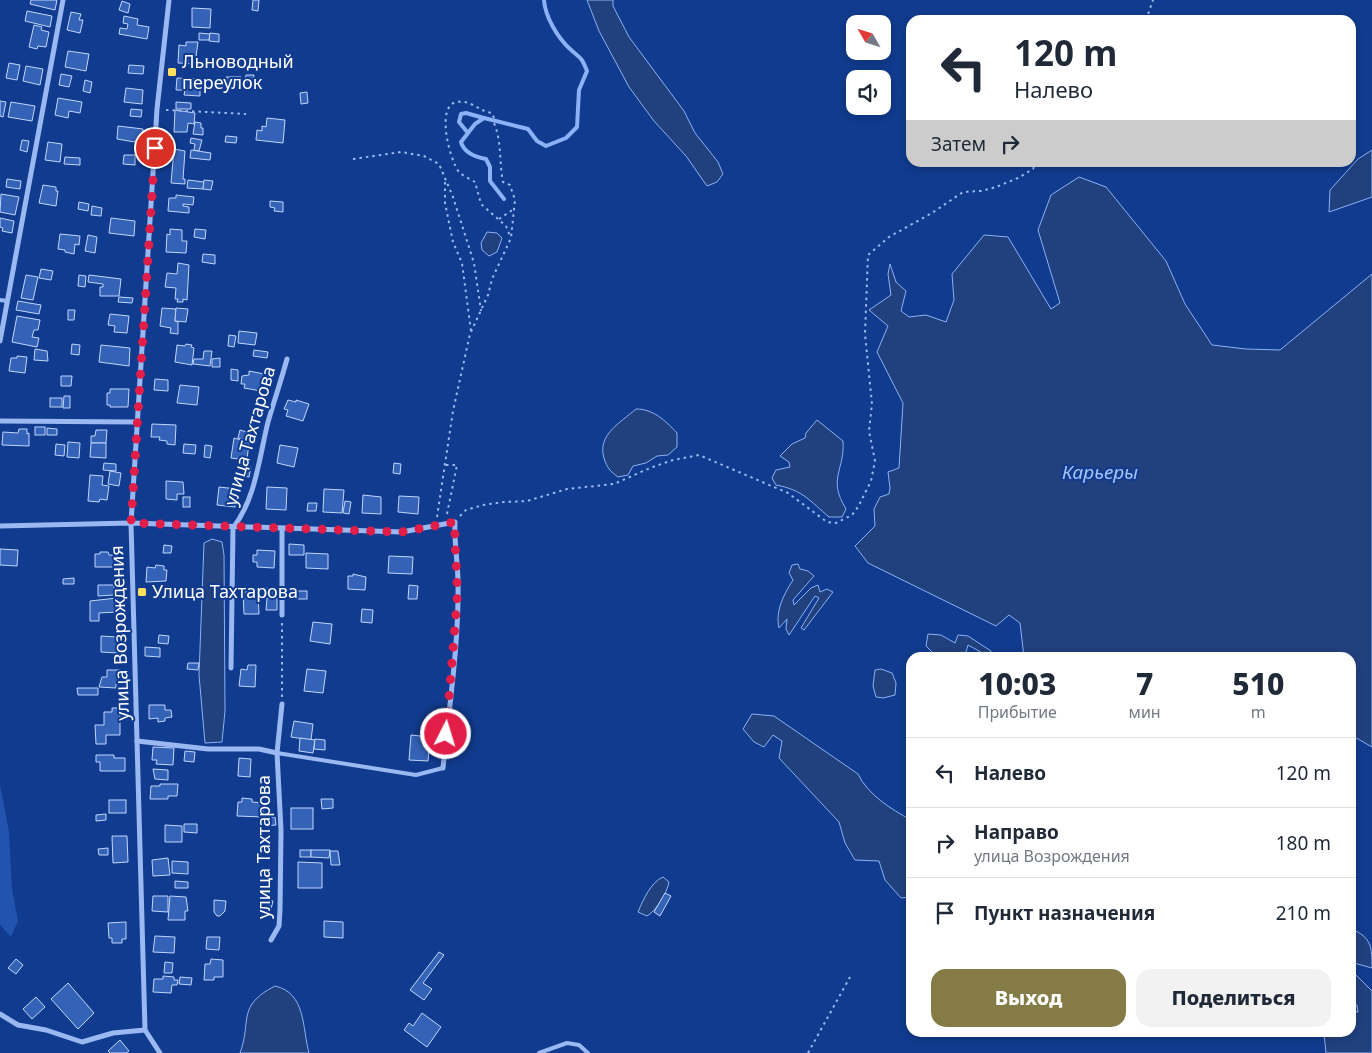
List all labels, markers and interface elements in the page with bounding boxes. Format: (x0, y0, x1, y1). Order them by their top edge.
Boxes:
north arrow (846, 15, 891, 60)
map controls (846, 15, 891, 115)
text: 120 m (1014, 29, 1117, 76)
icon: left (931, 35, 996, 100)
place label: Льноводный переулок (182, 49, 294, 94)
marker: Льноводный переулок (166, 66, 178, 78)
button: sound (846, 70, 891, 115)
text: Налево (1014, 74, 1093, 104)
pin (134, 127, 176, 169)
icon: right (996, 130, 1024, 158)
text: Затем (931, 131, 986, 157)
icon: arrive (141, 134, 169, 162)
street label: улица Тахтарова (218, 363, 280, 508)
water label: Карьеры (1062, 459, 1138, 485)
street label: улица Возрождения (104, 545, 134, 721)
place label: Улица Тахтарова (152, 579, 298, 603)
marker: Улица Тахтарова (136, 586, 148, 598)
text: 10:03 (978, 663, 1056, 704)
text: 7 (1136, 663, 1153, 704)
text: 510 (1232, 663, 1284, 704)
text: Прибытие (978, 701, 1057, 723)
text: мин (1129, 701, 1161, 723)
text: m (1251, 701, 1266, 723)
position arrow (419, 707, 471, 759)
icon: left (931, 759, 959, 787)
text: Налево (974, 760, 1046, 786)
text: 120 m (1276, 760, 1331, 786)
street label: улица Тахтарова (251, 775, 275, 919)
text: Направо (974, 819, 1059, 845)
icon: right (931, 829, 959, 857)
text: 180 m (1276, 830, 1331, 856)
text: улица Возрождения (974, 845, 1130, 867)
icon: arrive (931, 899, 959, 927)
text: Пункт назначения (974, 900, 1155, 926)
text: 210 m (1276, 900, 1331, 926)
button: Выход (931, 969, 1126, 1027)
button: Поделиться (1136, 969, 1331, 1027)

